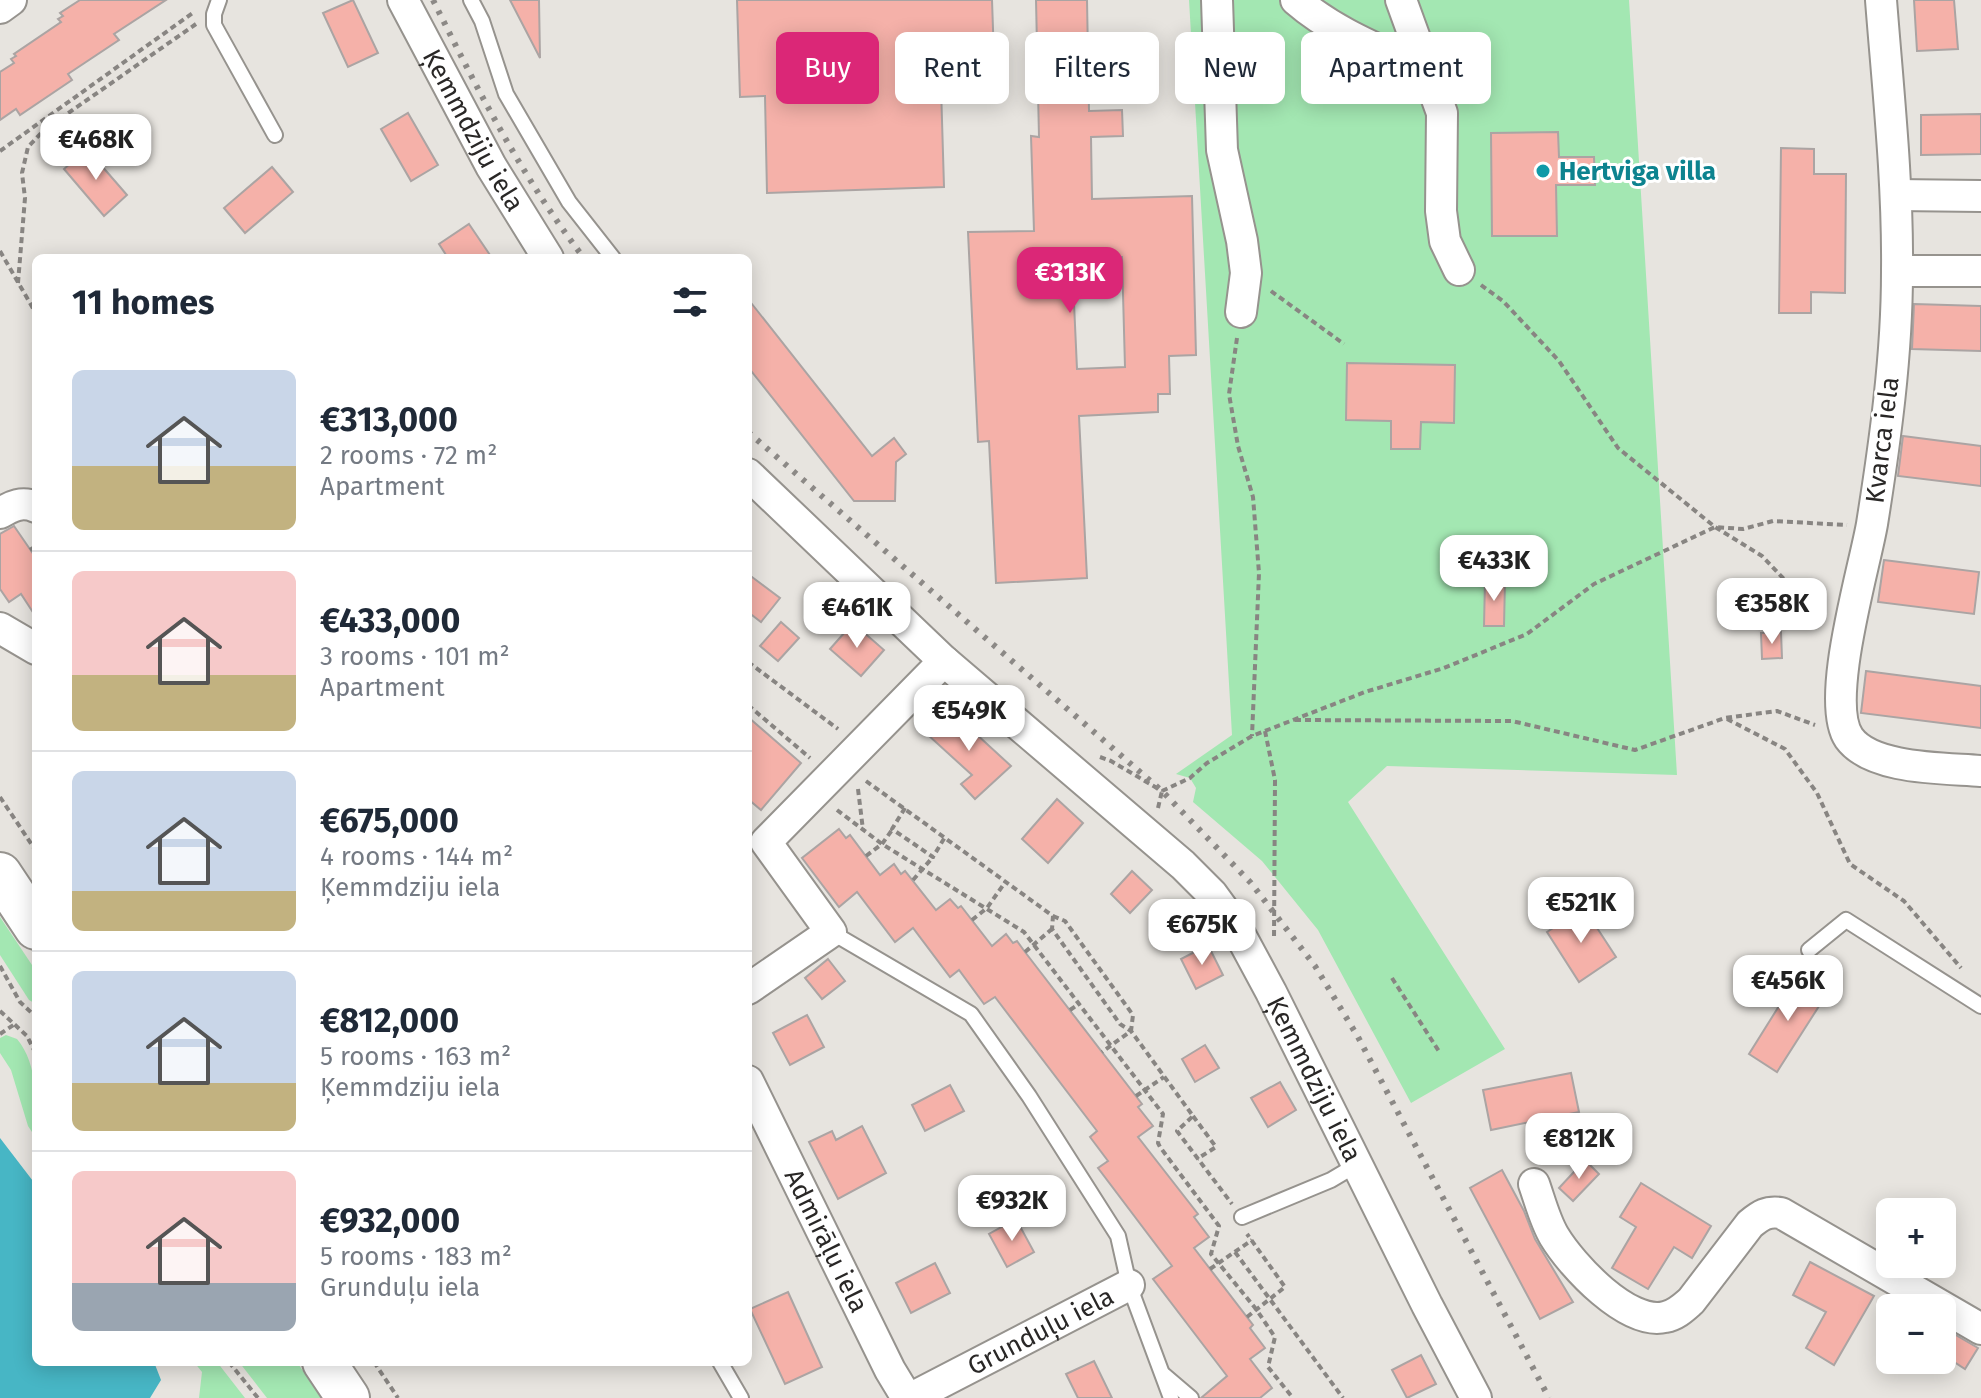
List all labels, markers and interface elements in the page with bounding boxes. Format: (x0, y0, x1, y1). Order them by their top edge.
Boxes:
chip: Buy (776, 32, 879, 104)
chip: Rent (895, 32, 1009, 104)
chip: Filters (1025, 32, 1159, 104)
chip: New (1175, 32, 1285, 104)
chip: Apartment (1301, 32, 1491, 104)
street label: Ķemmdziju iela (415, 44, 530, 217)
pin: €468K (40, 114, 152, 182)
text: €468K (58, 124, 134, 155)
place label: Hertviga villa (1559, 156, 1716, 187)
marker: Hertviga villa (1534, 162, 1552, 180)
pin: €313K (1014, 247, 1126, 315)
text: €313K (1035, 257, 1105, 288)
icon: filters (668, 280, 712, 324)
text: 11 homes (72, 282, 214, 323)
street label: Kvarca iela (1859, 375, 1906, 505)
text: €313,000 (320, 399, 458, 440)
icon: home (136, 402, 232, 498)
text: 2 rooms · 72 m² (320, 440, 497, 471)
text: Apartment (320, 471, 445, 502)
pin: €433K (1438, 535, 1550, 603)
text: €433K (1458, 545, 1530, 576)
pin: €358K (1716, 578, 1828, 646)
pin: €461K (801, 582, 913, 650)
text: €358K (1735, 588, 1809, 619)
text: €461K (822, 592, 892, 623)
text: €433,000 (320, 600, 460, 641)
icon: home (136, 603, 232, 699)
text: 3 rooms · 101 m² (320, 641, 510, 672)
text: Apartment (320, 672, 445, 703)
pin: €549K (913, 685, 1025, 753)
text: €549K (932, 695, 1006, 726)
text: €675,000 (320, 800, 459, 841)
icon: home (136, 803, 232, 899)
text: 4 rooms · 144 m² (320, 841, 513, 872)
text: Ķemmdziju iela (320, 872, 500, 903)
pin: €521K (1525, 877, 1637, 945)
text: €521K (1546, 887, 1616, 918)
pin: €675K (1146, 899, 1258, 967)
text: €675K (1166, 909, 1238, 940)
pin: €456K (1732, 955, 1844, 1023)
text: €456K (1751, 965, 1825, 996)
street label: Ķemmdziju iela (1259, 992, 1368, 1167)
text: €812,000 (320, 1000, 459, 1041)
icon: home (136, 1003, 232, 1099)
text: 5 rooms · 163 m² (320, 1041, 511, 1072)
text: Ķemmdziju iela (320, 1072, 500, 1103)
pin: €812K (1523, 1113, 1635, 1181)
text: €812K (1543, 1123, 1615, 1154)
street label: Admirāļu iela (778, 1164, 874, 1318)
pin: €932K (956, 1175, 1068, 1243)
text: €932K (976, 1185, 1048, 1216)
map controls (1876, 1198, 1956, 1374)
button: + (1876, 1198, 1956, 1278)
text: €932,000 (320, 1200, 460, 1241)
icon: home (136, 1203, 232, 1299)
text: 5 rooms · 183 m² (320, 1241, 512, 1272)
text: Grunduļu iela (320, 1272, 480, 1303)
street label: Grunduļu iela (963, 1281, 1119, 1382)
button: − (1876, 1294, 1956, 1374)

